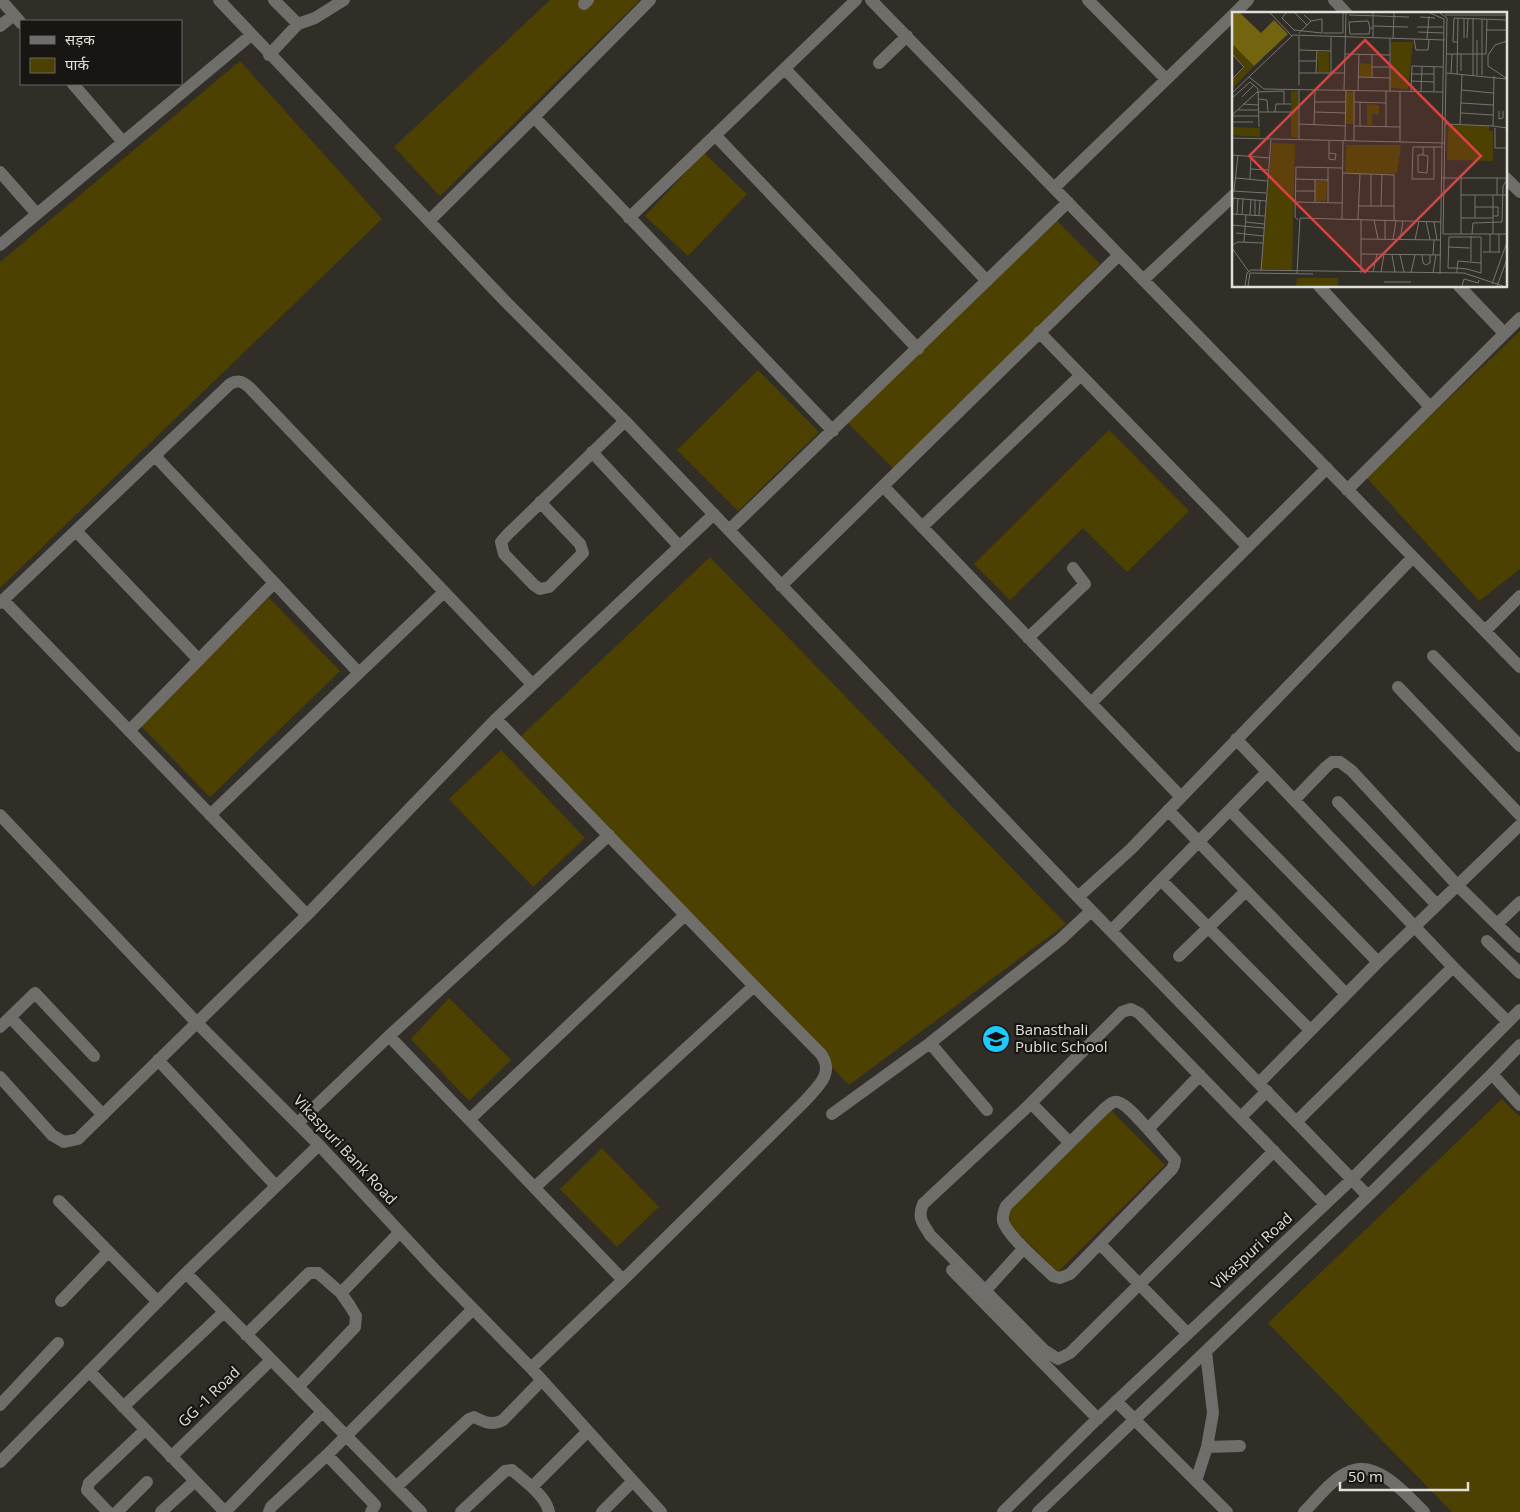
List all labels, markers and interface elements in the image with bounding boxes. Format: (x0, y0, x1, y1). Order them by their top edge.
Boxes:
inset map (1232, 12, 1508, 288)
legend (20, 20, 182, 85)
text: सड़क (65, 29, 95, 49)
text: पार्क (65, 54, 89, 74)
place label: Banasthali Public School (1015, 1019, 1108, 1056)
school or university icon: Banasthali Public School (981, 1024, 1011, 1054)
street label: Vikaspuri Bank Road (290, 1090, 402, 1208)
street label: Vikaspuri Road (1206, 1207, 1296, 1293)
street label: GG -1 Road (173, 1362, 244, 1431)
scale bar (1340, 1460, 1468, 1492)
text: 50 m (1348, 1466, 1383, 1486)

